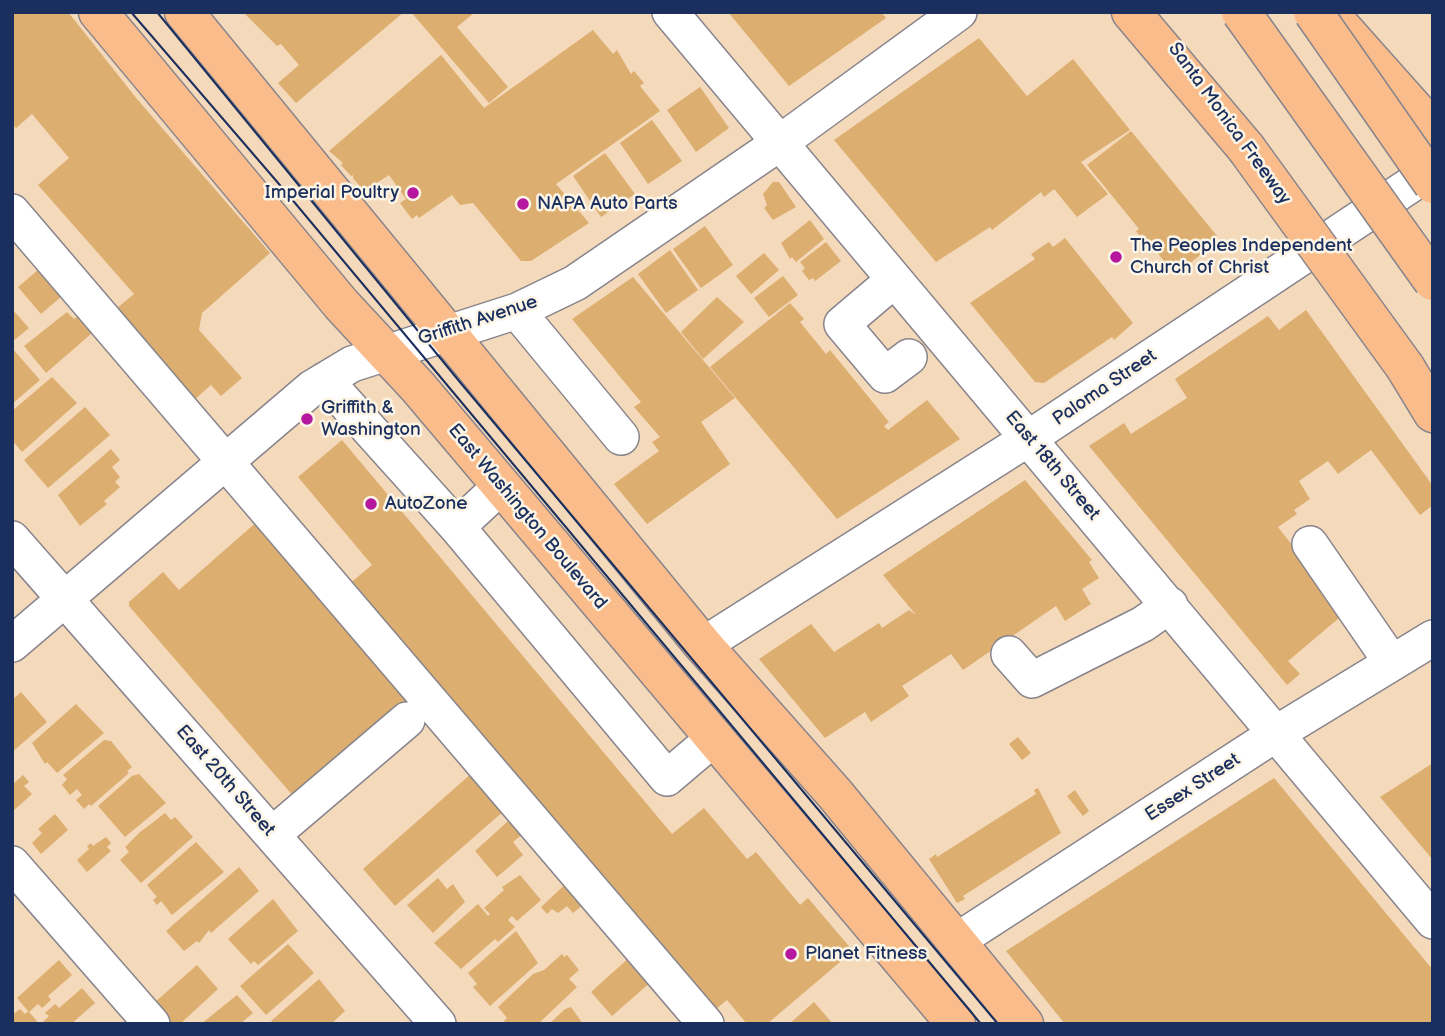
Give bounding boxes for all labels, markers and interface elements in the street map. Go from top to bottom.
street label: Santa Monica Freeway [1163,39,1295,209]
place label: Imperial Poultry [265,182,399,204]
marker: Imperial Poultry [405,185,421,201]
place label: NAPA Auto Parts [537,193,678,215]
marker: NAPA Auto Parts [515,196,531,212]
place label: The Peoples Independent Church of Christ [1130,235,1352,279]
marker: The Peoples Independent Church of Christ [1108,249,1124,265]
street label: Griffith Avenue [415,291,541,351]
street label: Paloma Street [1049,345,1161,431]
place label: Griffith & Washington [321,397,421,441]
street label: East 18th Street [1000,407,1104,525]
marker: Griffith & Washington [299,411,315,427]
street label: East Washington Boulevard [443,420,611,614]
place label: AutoZone [385,493,467,515]
marker: AutoZone [363,496,379,512]
street label: East 20th Street [171,721,279,841]
street label: Essex Street [1141,749,1245,827]
place label: Planet Fitness [805,943,927,965]
marker: Planet Fitness [783,946,799,962]

